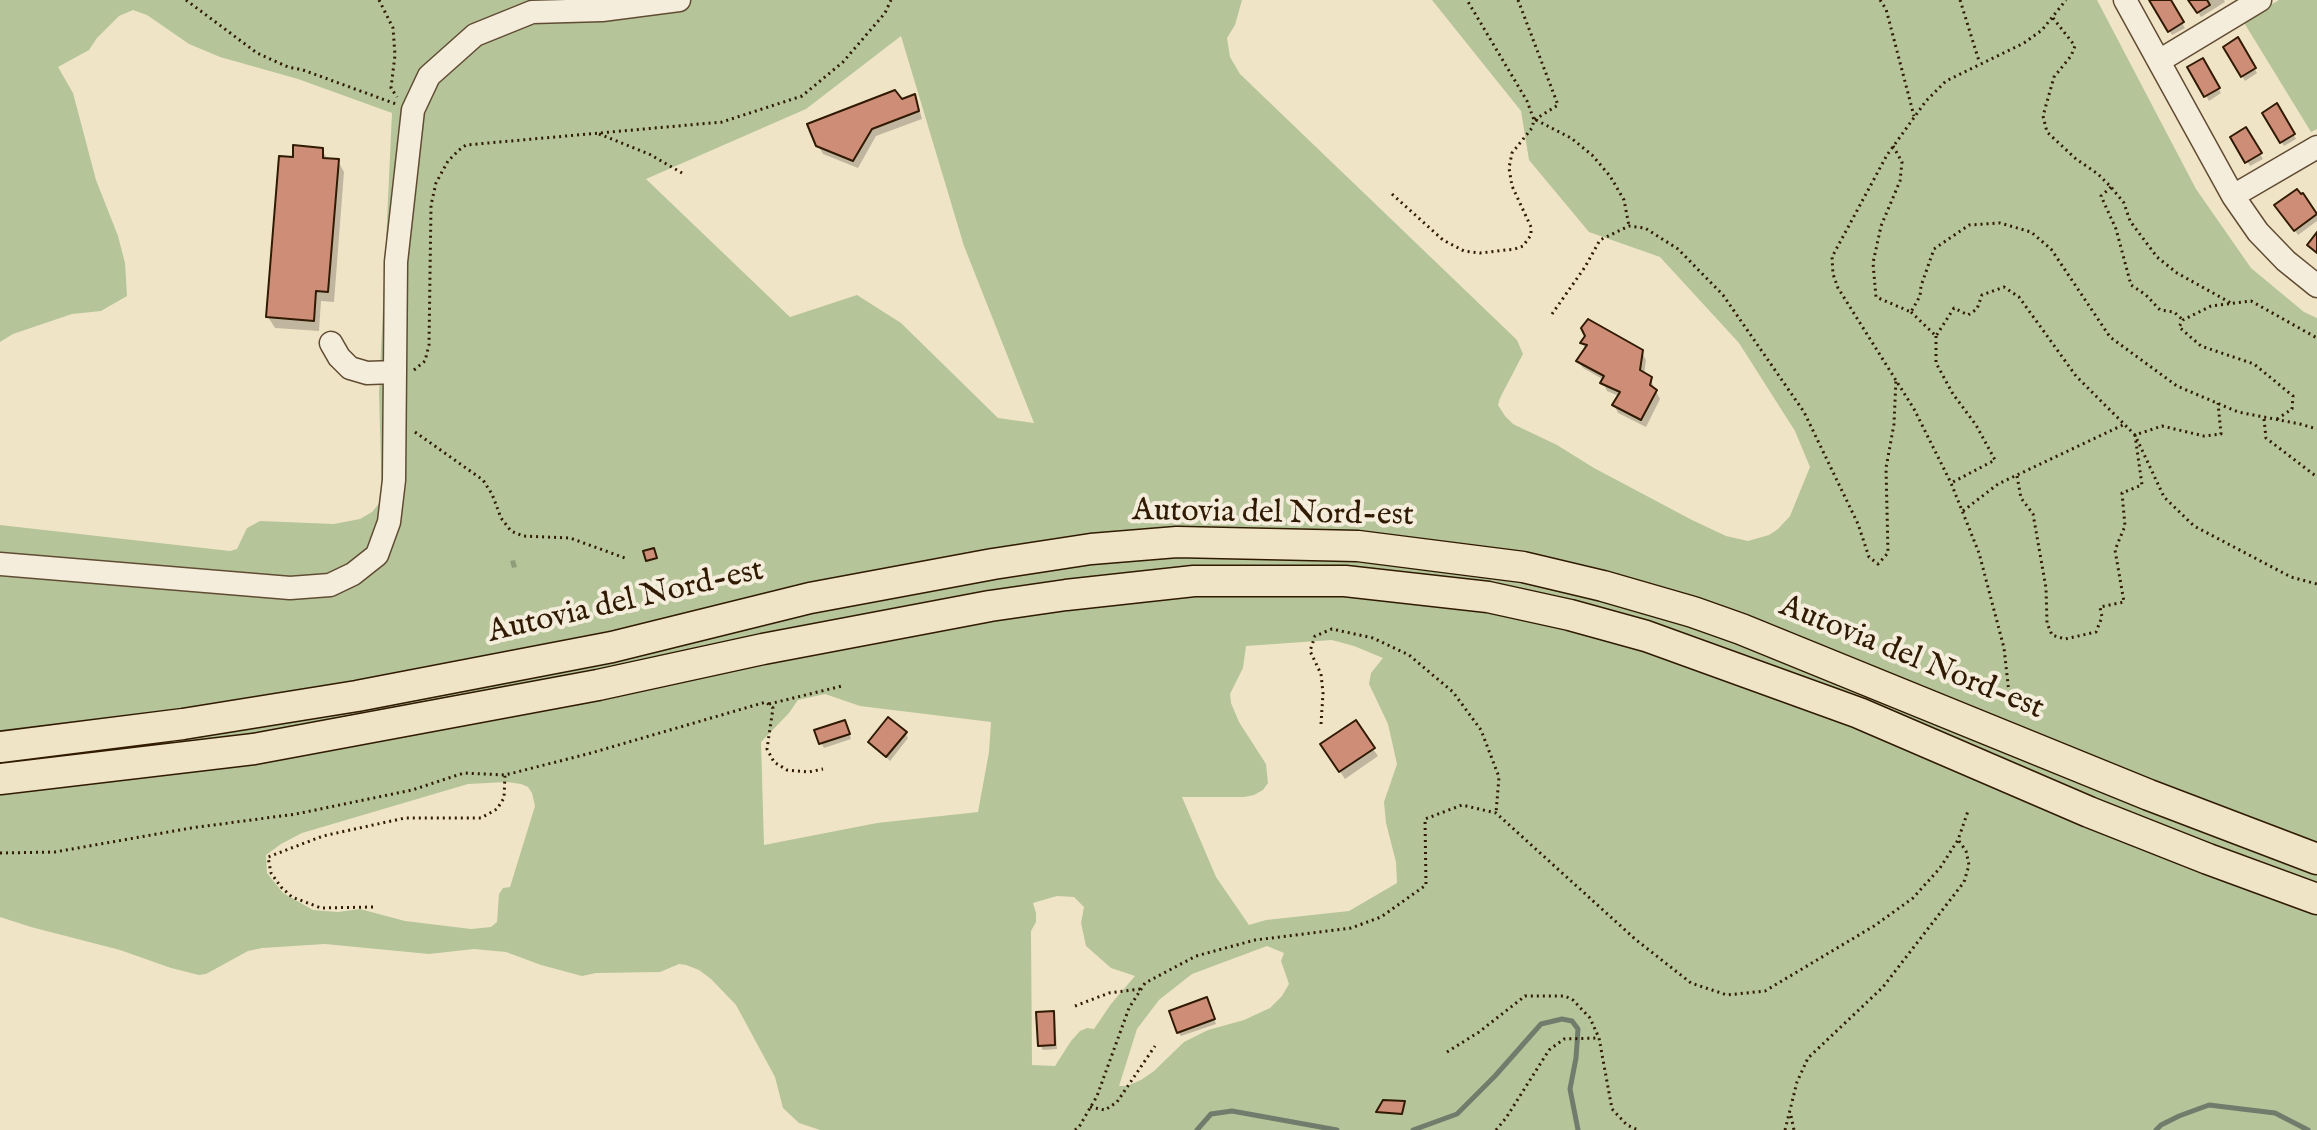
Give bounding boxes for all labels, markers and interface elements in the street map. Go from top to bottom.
street label: Autovia del Nord-est [1132,493,1414,537]
street label: Autovia del Nord-est [484,553,768,653]
street label: Autovia del Nord-est [1773,588,2049,730]

